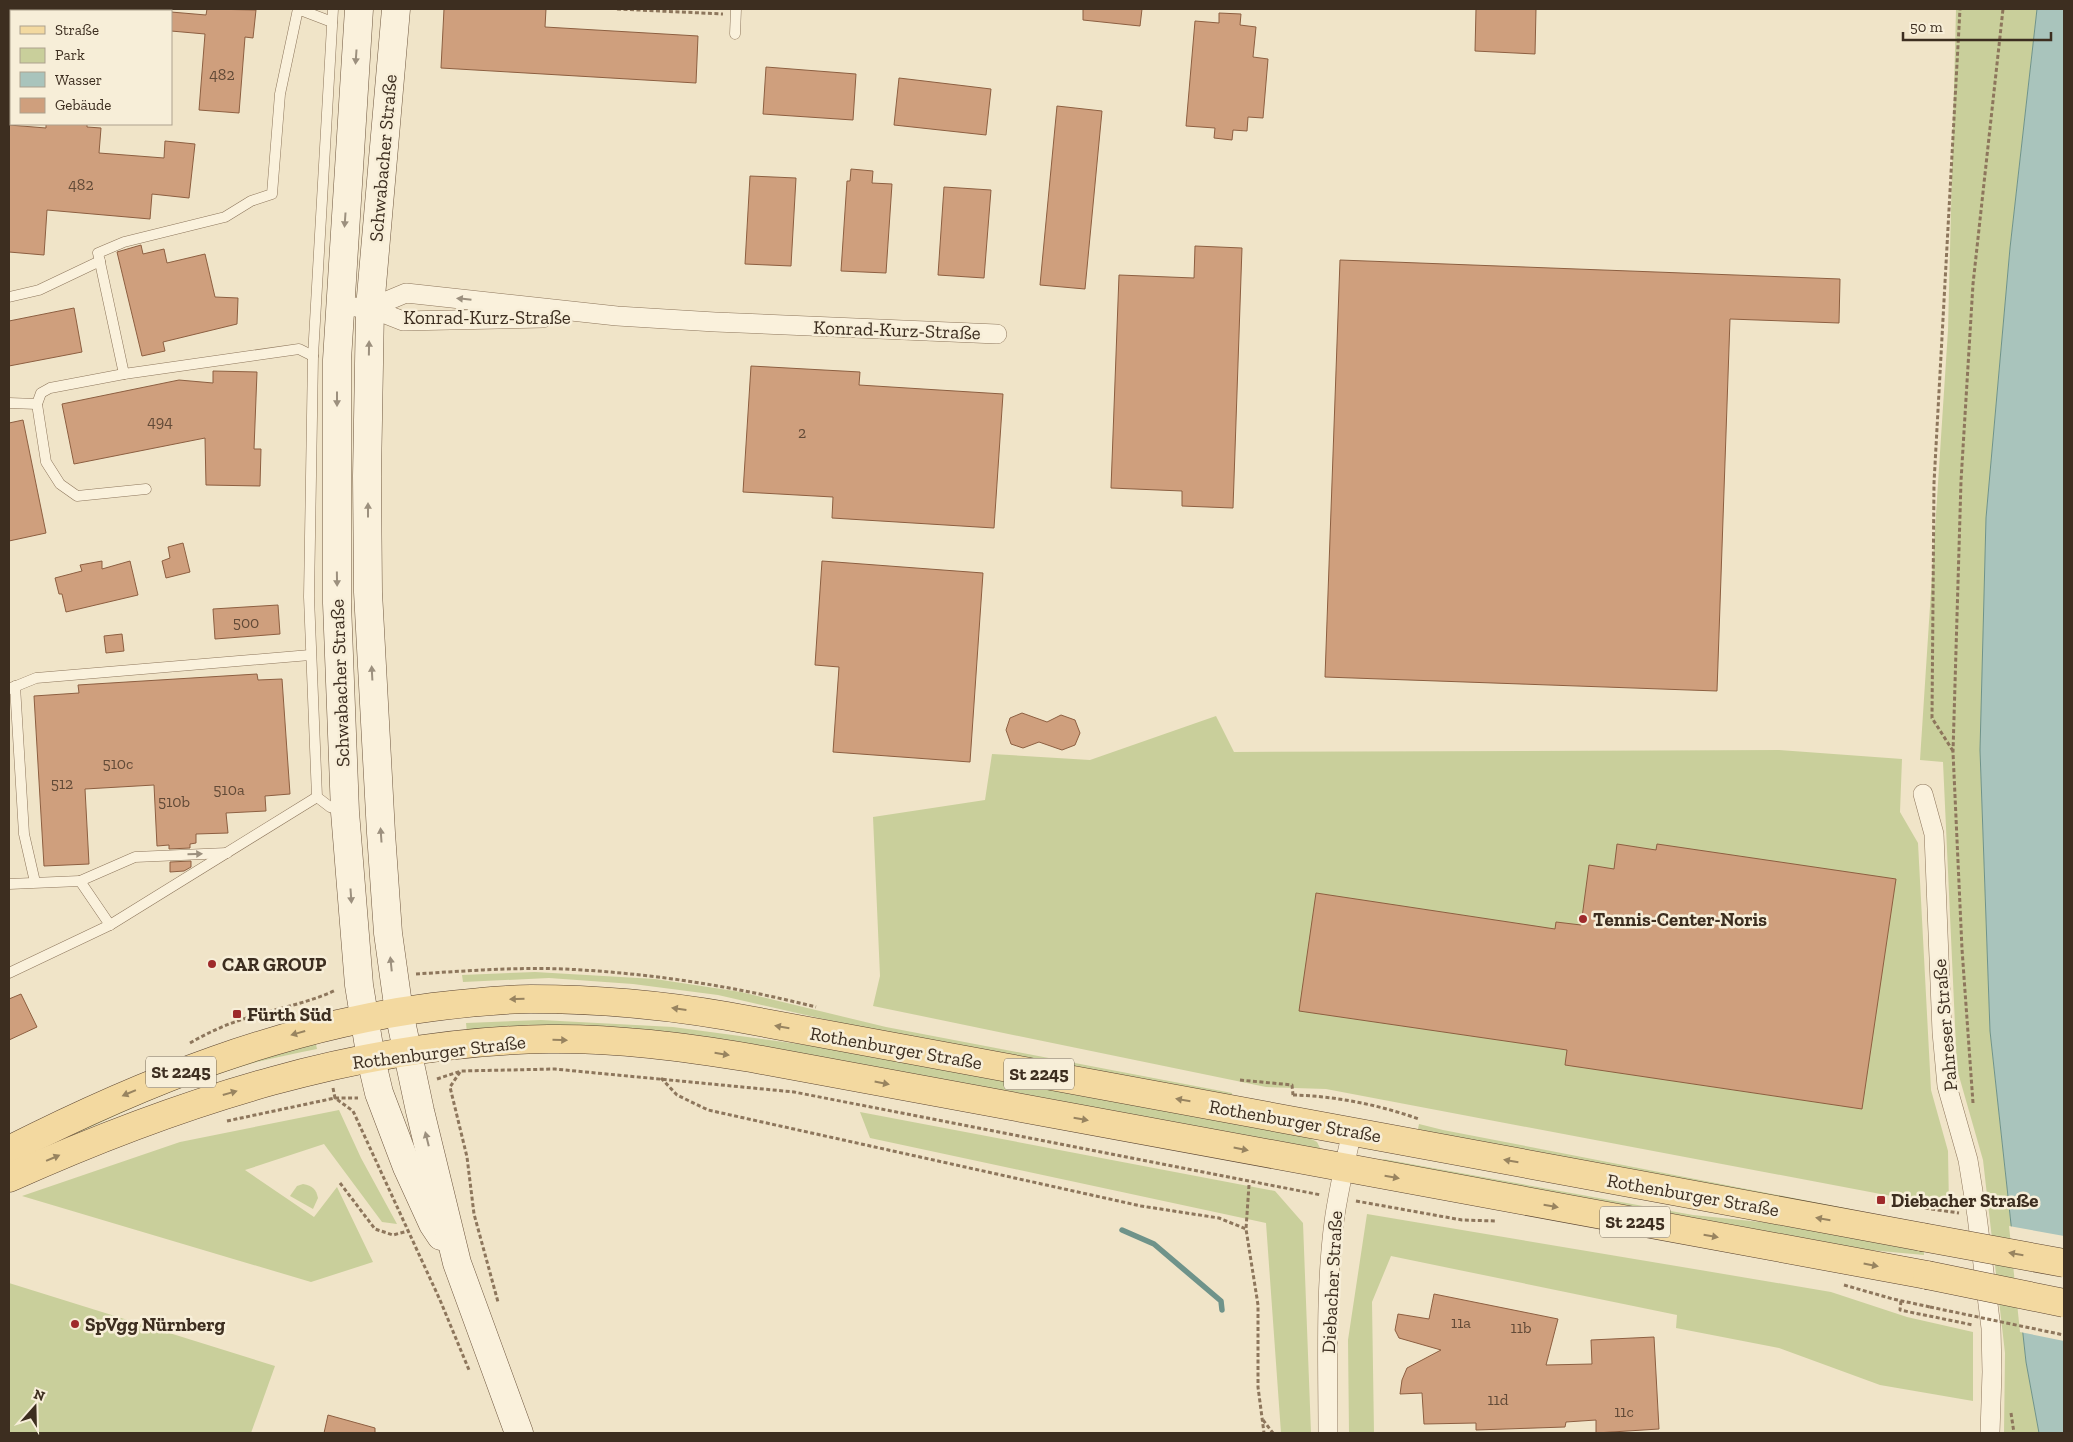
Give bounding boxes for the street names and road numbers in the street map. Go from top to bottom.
street label: Schwabacher Straße [364,73,402,243]
street label: Konrad-Kurz-Straße [403,306,571,329]
street label: Konrad-Kurz-Straße [813,316,981,344]
street label: Schwabacher Straße [326,598,354,767]
street label: Pahreser Straße [1928,958,1962,1092]
street label: Rothenburger Straße [808,1022,984,1074]
street label: Rothenburger Straße [351,1030,527,1074]
road number: St 2245 [146,1056,216,1088]
road number: St 2245 [1004,1058,1074,1090]
street label: Rothenburger Straße [1207,1095,1383,1147]
street label: Rothenburger Straße [1605,1169,1781,1221]
road number: St 2245 [1600,1206,1670,1238]
street label: Diebacher Straße [1317,1210,1347,1354]

